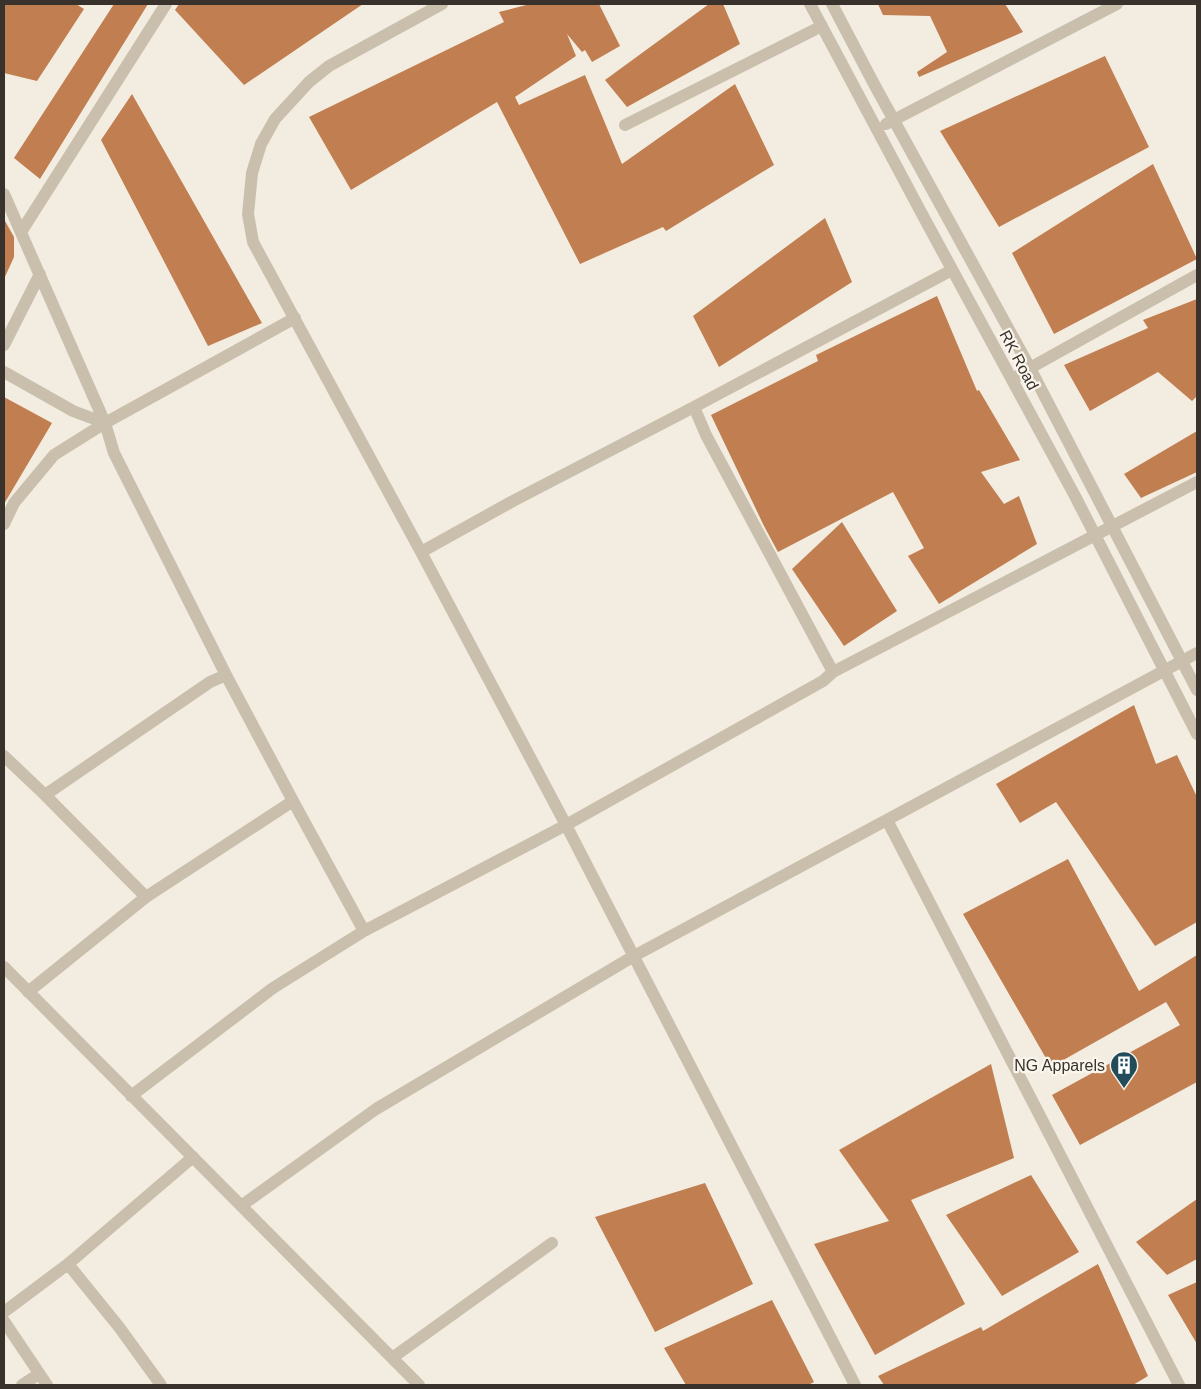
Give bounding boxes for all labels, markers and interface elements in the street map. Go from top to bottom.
street label: RK Road [996,327,1042,393]
building icon: NG Apparels [1109,1050,1139,1089]
place label: NG Apparels [1014,1057,1105,1074]

